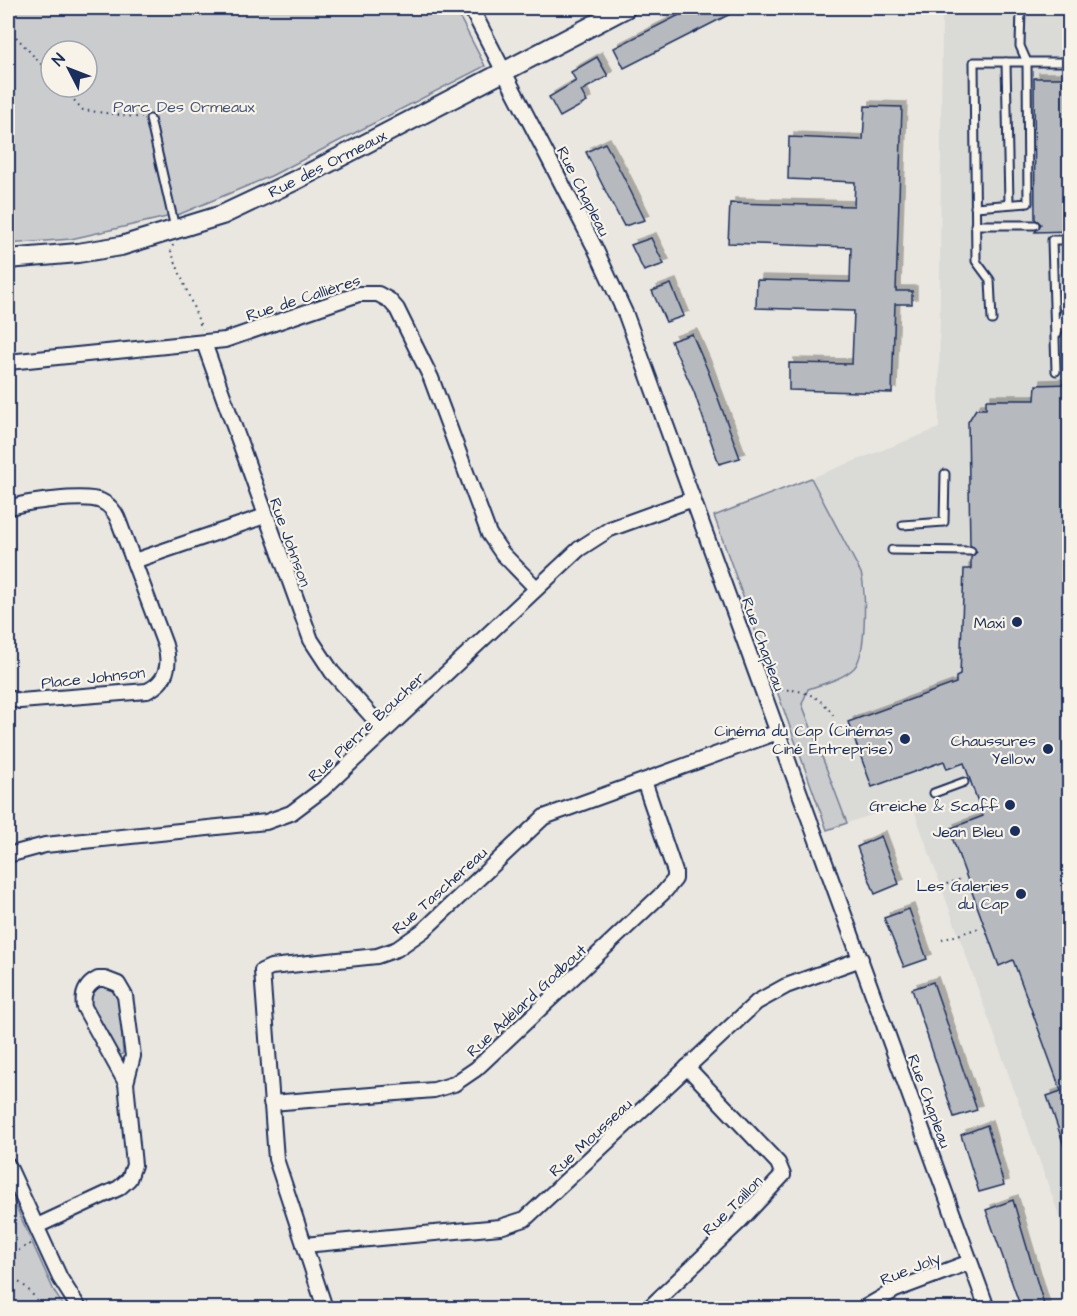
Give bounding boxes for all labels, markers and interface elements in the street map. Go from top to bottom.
north arrow [39,39,99,99]
text: N [47,49,70,71]
park label: Parc Des Ormeaux [113,96,255,118]
street label: Rue des Ormeaux [264,124,391,203]
street label: Rue Chapleau [551,143,615,240]
street label: Rue de Callières [243,269,363,327]
street label: Rue Johnson [264,495,316,590]
street label: Rue Chapleau [736,594,790,694]
place label: Maxi [974,612,1006,634]
marker: Maxi [1010,615,1024,629]
street label: Place Johnson [40,662,146,694]
street label: Rue Pierre Boucher [303,667,430,787]
place label: Cinéma du Cap (Cinémas Ciné Entreprise) [714,720,893,760]
place label: Chaussures Yellow [951,730,1036,770]
marker: Cinéma du Cap (Cinémas Ciné Entreprise) [898,732,912,746]
marker: Chaussures Yellow [1041,742,1055,756]
place label: Greiche & Scaff [869,795,999,817]
marker: Greiche & Scaff [1003,798,1017,812]
place label: Jean Bleu [933,821,1003,843]
marker: Jean Bleu [1008,824,1022,838]
street label: Rue Taschereau [387,842,492,939]
place label: Les Galeries du Cap [917,875,1009,915]
marker: Les Galeries du Cap [1014,887,1028,901]
street label: Rue Adélard Godbout [462,939,592,1062]
street label: Rue Chapleau [902,1051,956,1151]
street label: Rue Mousseau [544,1094,637,1182]
street label: Rue Taillon [698,1171,768,1241]
street label: Rue Joly [877,1247,944,1292]

